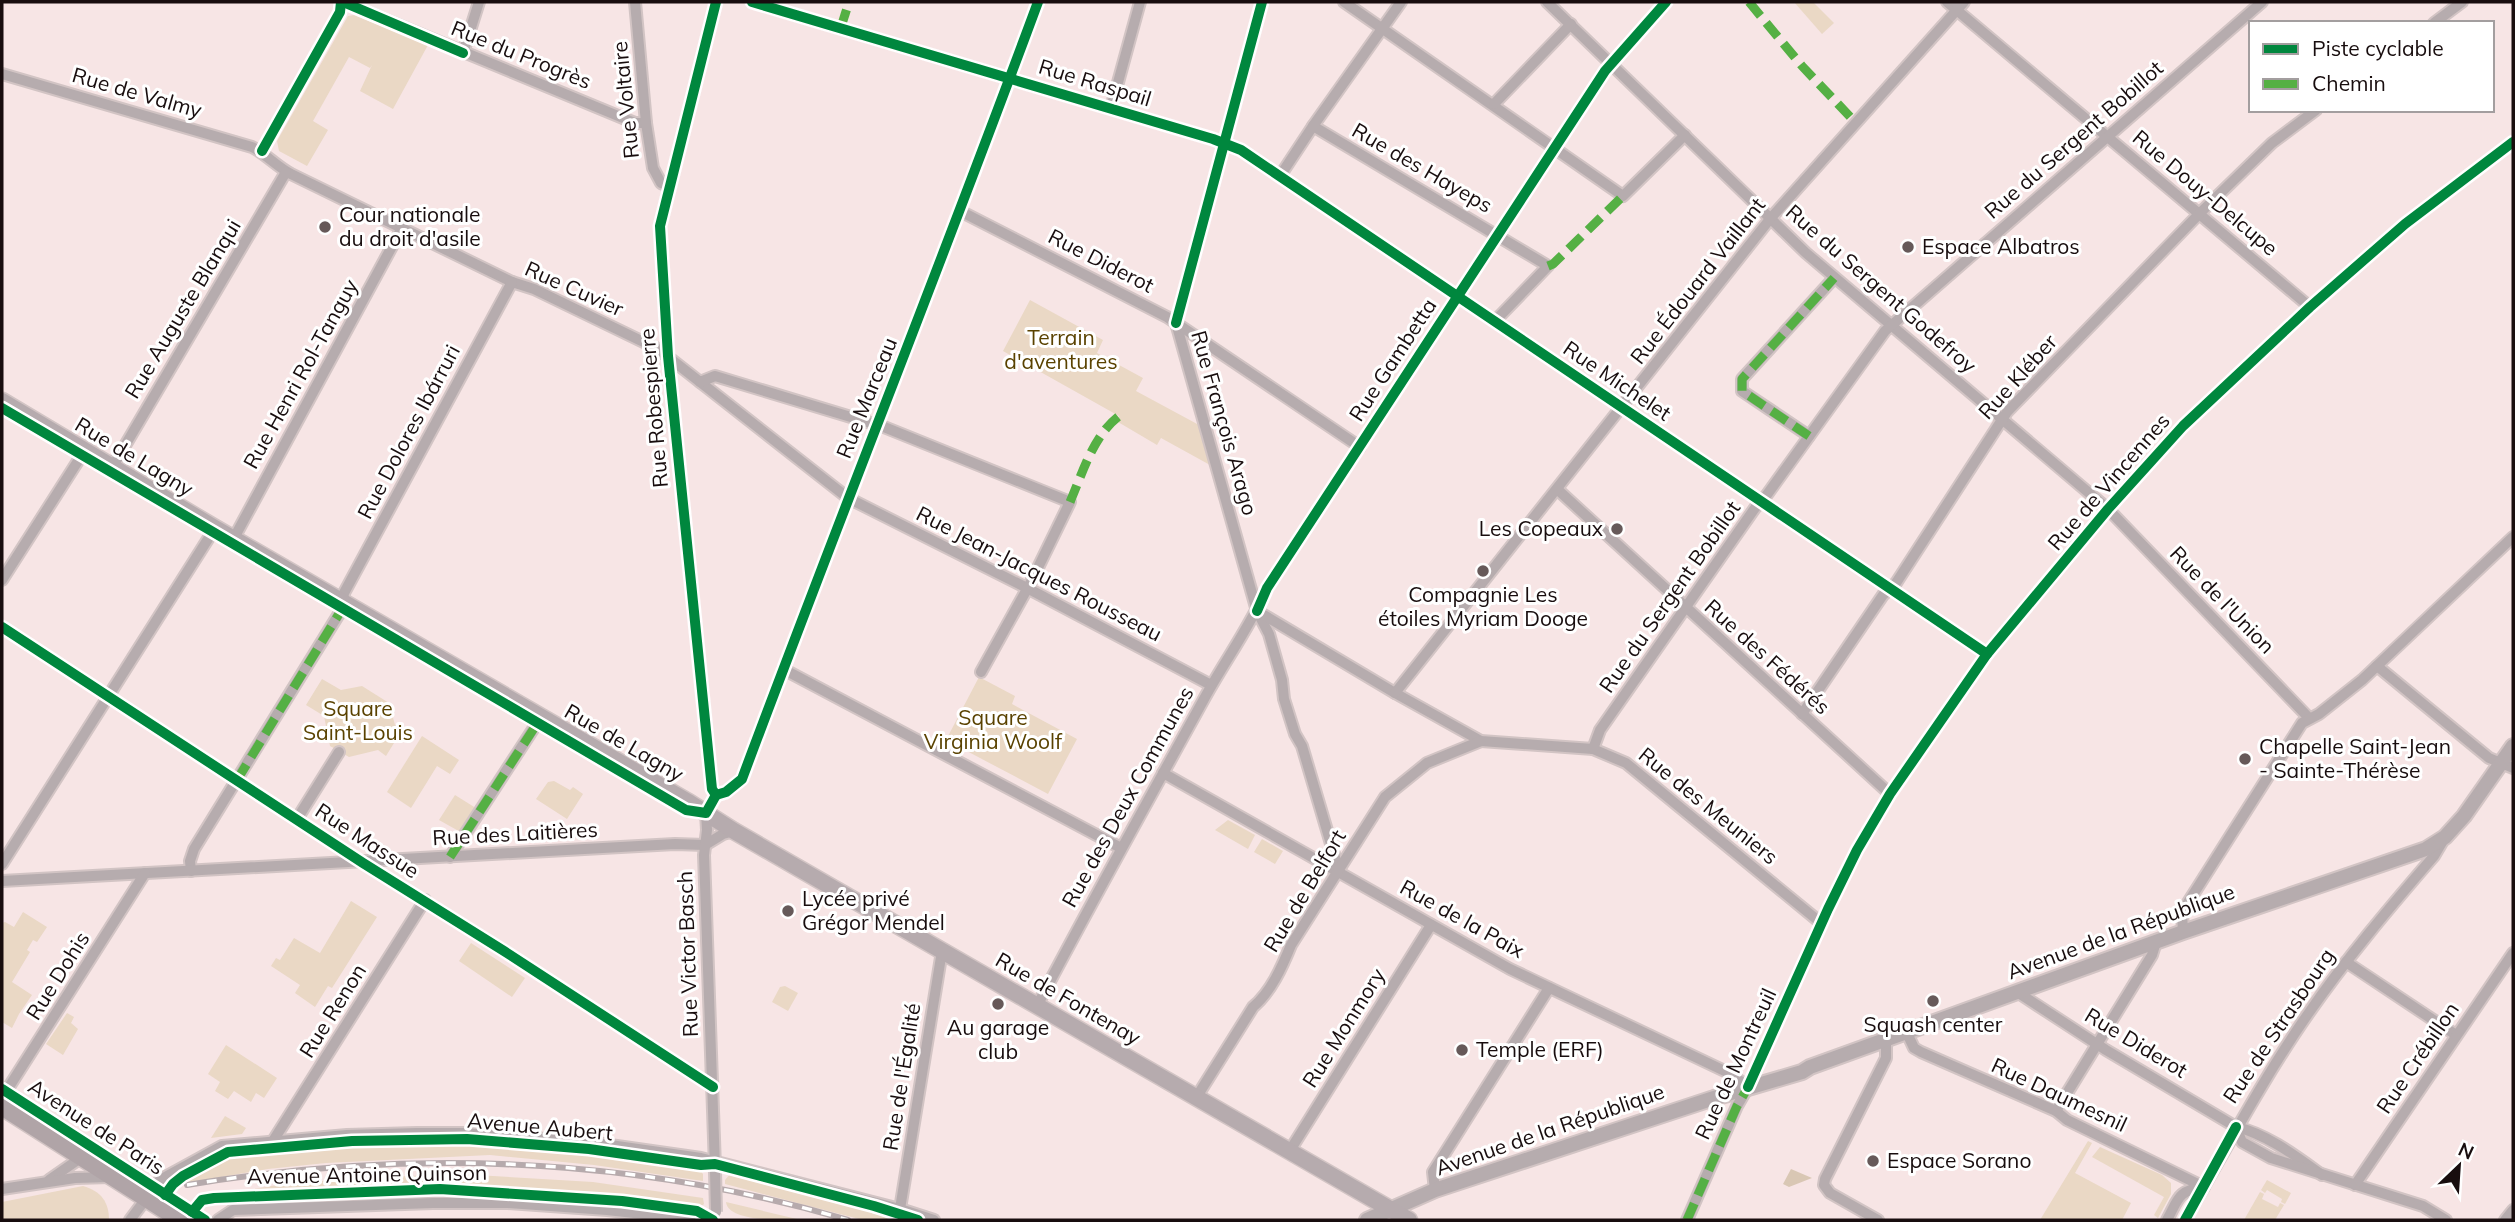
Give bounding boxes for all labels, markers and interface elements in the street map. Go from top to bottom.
street label: Rue du Progrès [448,14,595,94]
legend [2249,21,2494,112]
text: Piste cyclable [2312,35,2444,61]
street label: Rue Voltaire [606,40,644,160]
street label: Rue Raspail [1036,53,1155,111]
street label: Rue du Sergent Bobillot [1979,55,2168,224]
street label: Rue de Valmy [69,61,205,123]
text: Chemin [2312,70,2386,96]
street label: Rue des Hayeps [1348,117,1497,218]
street label: Rue Douy-Delcupe [2128,124,2284,261]
street label: Rue Édouard Vaillant [1624,192,1770,369]
street label: Rue du Sergent Godefroy [1781,198,1982,378]
place label: Cour nationale du droit d'asile [339,201,481,251]
street label: Rue Auguste Blanqui [118,214,246,403]
marker: Cour nationale du droit d'asile [317,219,333,235]
street label: Rue Diderot [1044,222,1159,298]
place label: Espace Albatros [1922,233,2080,259]
marker: Espace Albatros [1900,239,1916,255]
street label: Rue Cuvier [521,255,628,321]
street label: Rue Henri Rol-Tanguy [237,274,363,473]
street label: Rue Gambetta [1343,293,1441,426]
park label: Terrain d'aventures [1004,324,1118,374]
street label: Rue Robespierre [633,327,673,489]
street label: Rue François Arago [1186,327,1264,518]
street label: Rue Kléber [1972,328,2062,424]
street label: Rue Marceau [830,333,902,462]
street label: Rue Michelet [1559,335,1676,426]
street label: Rue Dolores Ibárruri [351,340,465,523]
street label: Rue de Vincennes [2042,407,2175,555]
street label: Rue de Lagny [71,411,198,502]
street label: Rue du Sergent Bobillot [1593,496,1745,697]
street label: Rue Jean-Jacques Rousseau [912,500,1167,647]
place label: Les Copeaux [1479,515,1603,541]
marker: Les Copeaux [1609,521,1625,537]
street label: Rue de l'Union [2165,540,2281,659]
marker: Compagnie Les étoiles Myriam Dooge [1475,563,1491,579]
place label: Compagnie Les étoiles Myriam Dooge [1378,581,1588,631]
street label: Rue des Fédérés [1700,593,1836,719]
street label: Rue des Deux Communes [1056,682,1199,911]
park label: Square Saint-Louis [303,695,413,745]
street label: Rue de Lagny [560,698,689,787]
park label: Square Virginia Woolf [924,704,1063,754]
place label: Chapelle Saint-Jean - Sainte-Thérèse [2259,733,2451,783]
street label: Rue des Meuniers [1634,741,1784,869]
marker: Chapelle Saint-Jean - Sainte-Thérèse [2237,751,2253,767]
street label: Rue Massue [311,797,424,883]
street label: Rue des Laitières [432,816,598,850]
street label: Rue de Belfort [1257,825,1351,956]
street label: Rue Victor Basch [671,871,703,1037]
street label: Rue de la Paix [1396,873,1529,963]
street label: Avenue de la République [2003,878,2238,984]
place label: Lycée privé Grégor Mendel [802,885,945,935]
marker: Lycée privé Grégor Mendel [780,903,796,919]
street label: Rue Dohis [20,927,94,1024]
street label: Rue de Strasbourg [2217,943,2340,1108]
street label: Rue de Fontenay [991,946,1146,1050]
street label: Rue Renon [293,959,371,1062]
street label: Rue Monmory [1296,963,1390,1092]
street label: Rue de Montreuil [1689,984,1781,1143]
marker: Squash center [1925,993,1941,1009]
marker: Au garage club [990,996,1006,1012]
street label: Rue Crébillon [2370,997,2464,1118]
street label: Rue de l'Égalité [877,1001,925,1152]
street label: Rue Diderot [2081,1001,2192,1083]
place label: Squash center [1864,1011,2003,1037]
place label: Au garage club [947,1014,1049,1064]
place label: Temple (ERF) [1476,1036,1604,1062]
marker: Temple (ERF) [1454,1042,1470,1058]
street label: Rue Daumesnil [1988,1051,2131,1137]
street label: Avenue de Paris [24,1073,169,1180]
street label: Avenue de la République [1432,1078,1668,1180]
street label: Avenue Aubert [466,1107,614,1145]
north arrow [2424,1131,2494,1201]
text: N [2455,1137,2478,1165]
place label: Espace Sorano [1887,1147,2031,1173]
marker: Espace Sorano [1865,1153,1881,1169]
street label: Avenue Antoine Quinson [247,1159,487,1189]

